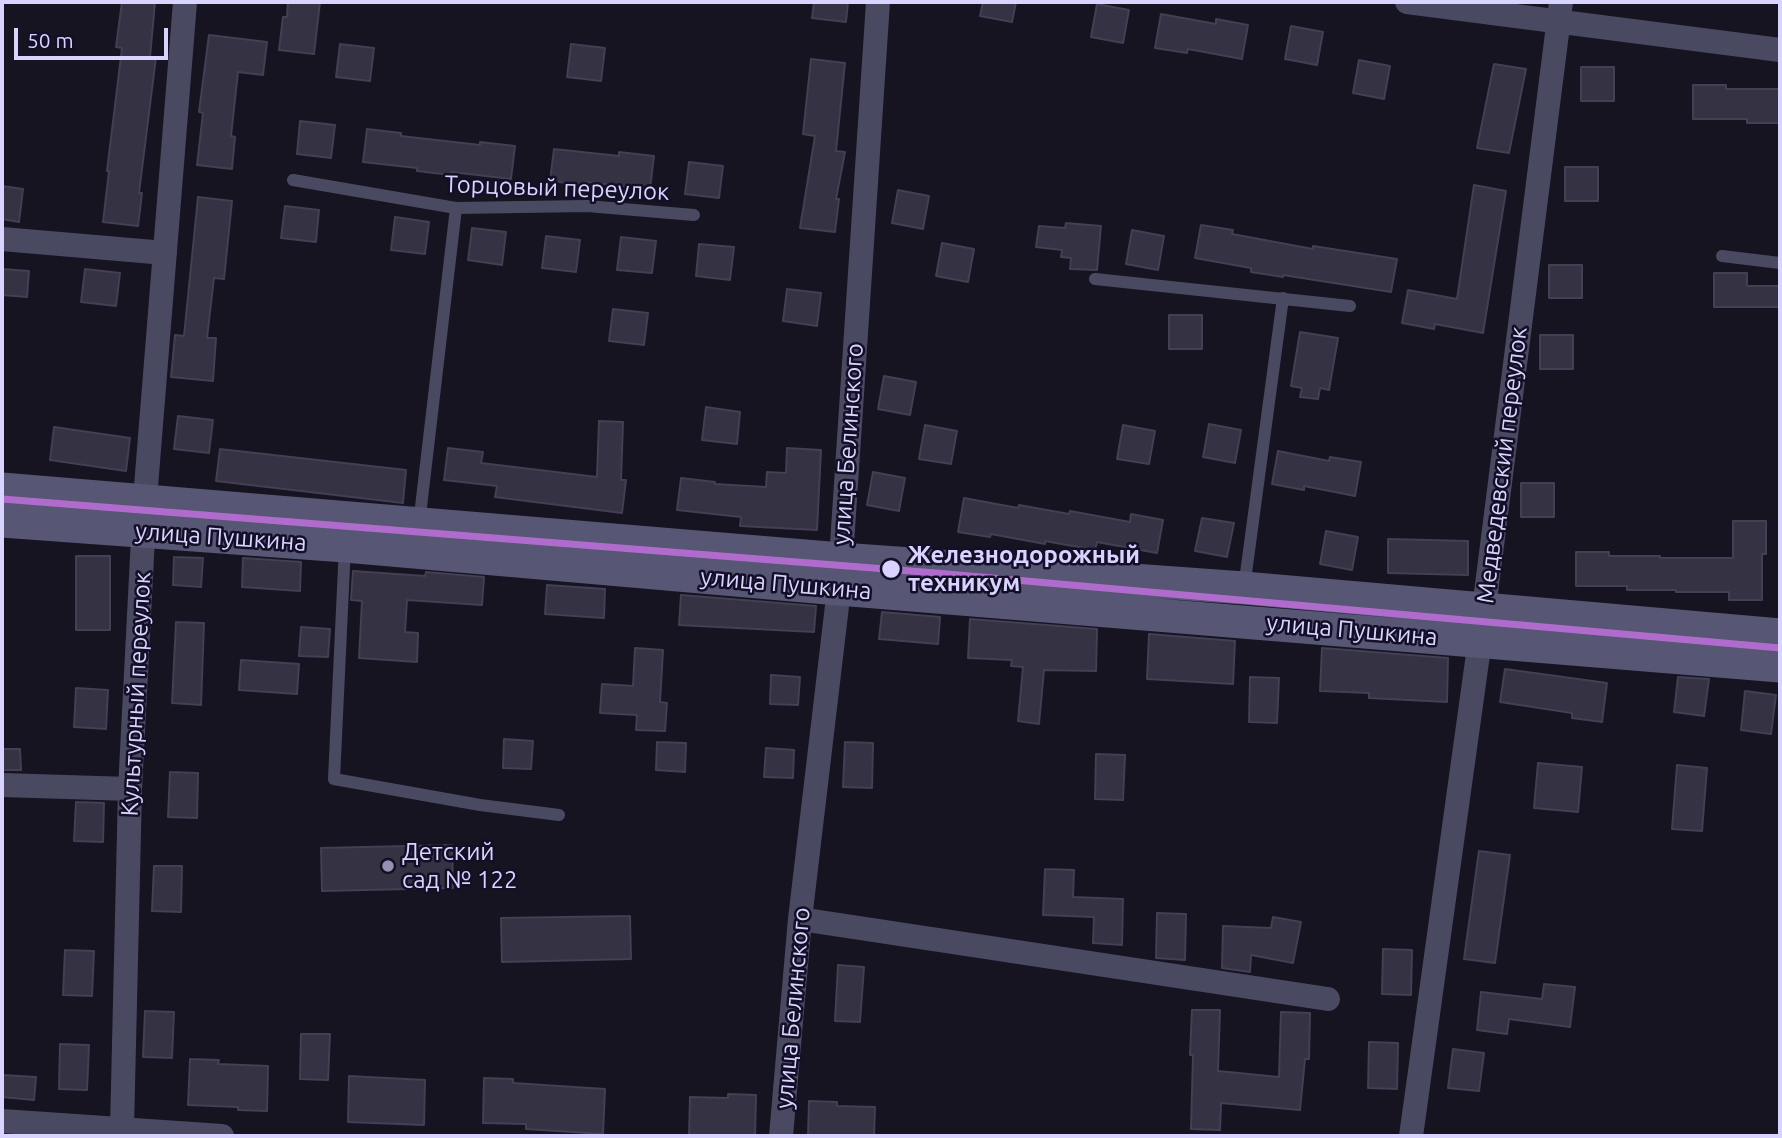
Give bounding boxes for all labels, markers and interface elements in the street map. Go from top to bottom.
scale bar [18,14,172,58]
text: 50 m [27,28,74,52]
street label: Торцовый переулок [444,170,670,206]
street label: Медведевский переулок [1471,325,1533,605]
street label: улица Белинского [827,342,869,546]
street label: улица Пушкина [134,517,308,557]
place label: Железнодорожный техникум [908,541,1140,597]
marker: Железнодорожный техникум [880,558,902,580]
street label: улица Пушкина [699,562,873,606]
street label: Культурный переулок [115,571,157,817]
street label: улица Пушкина [1265,608,1439,652]
place label: Детский сад № 122 [402,838,518,894]
marker: Детский сад № 122 [380,858,396,874]
street label: улица Белинского [770,906,816,1110]

